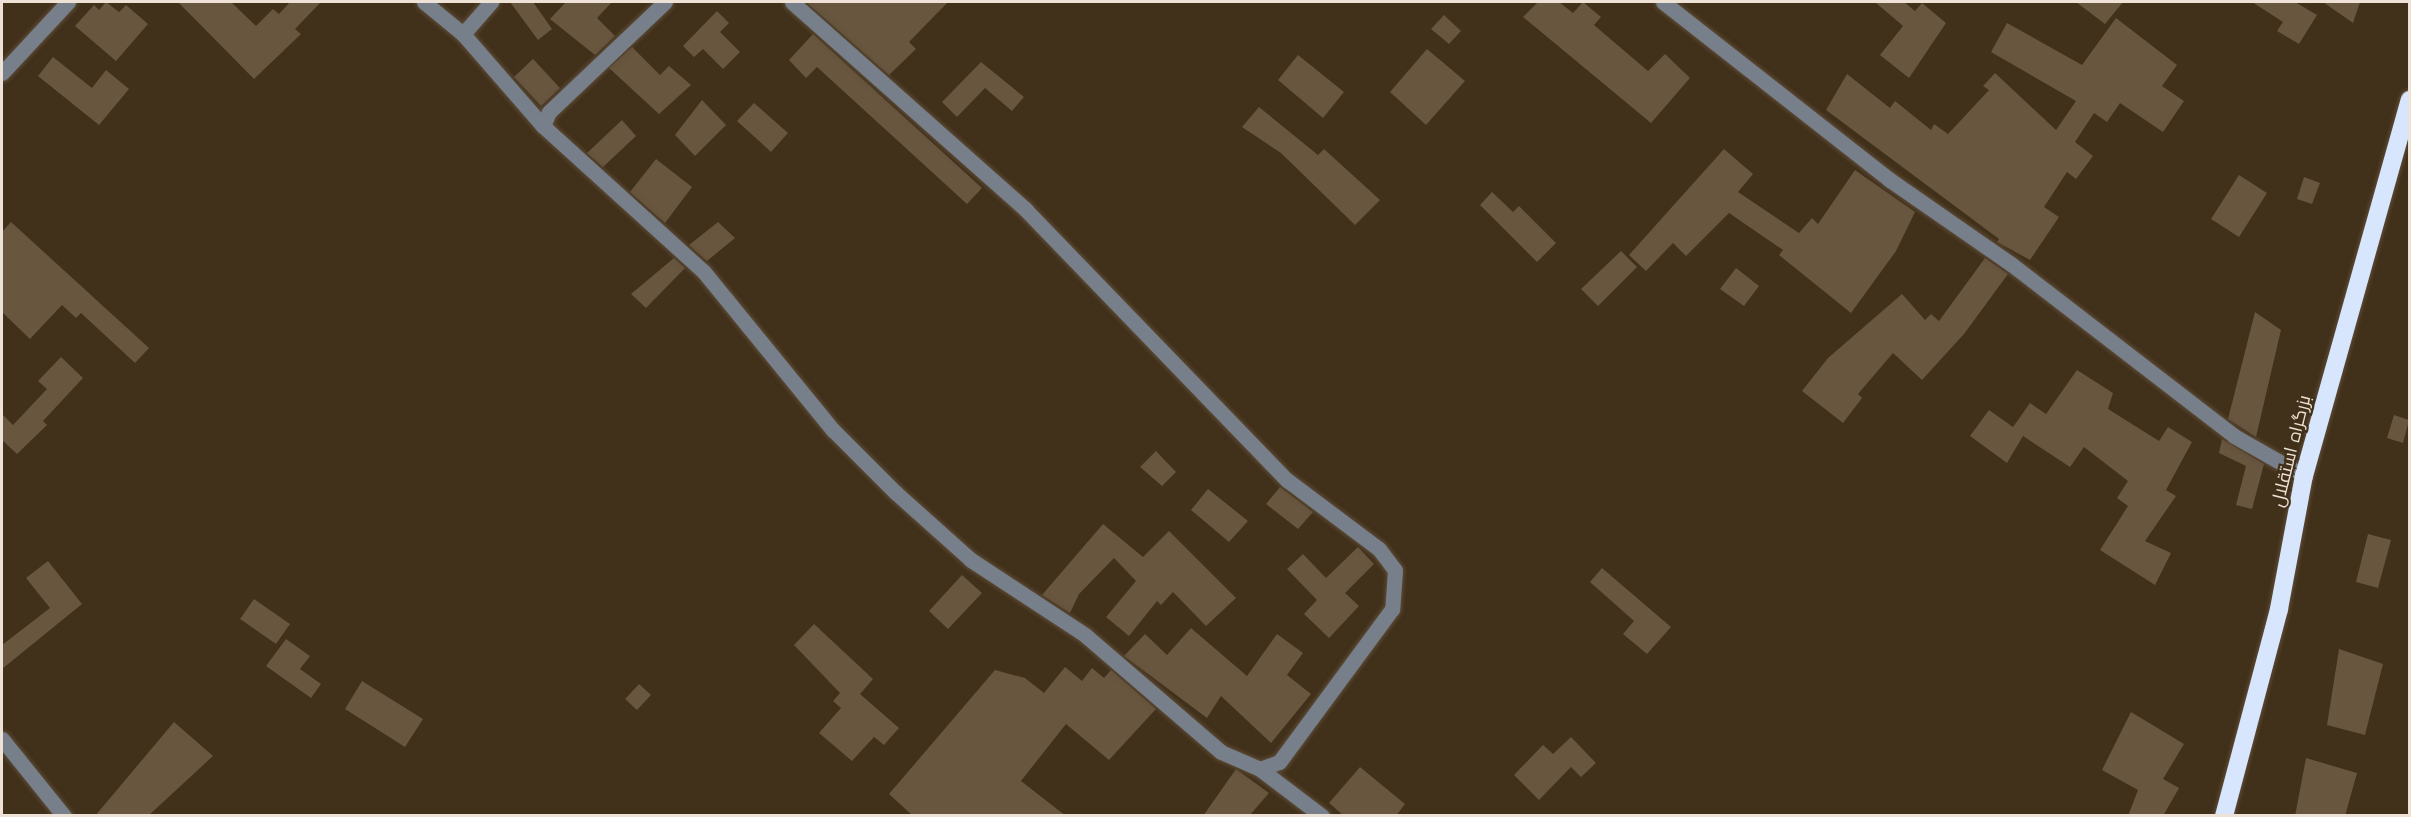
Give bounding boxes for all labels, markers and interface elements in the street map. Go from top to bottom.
street label: بزرگراه استقلال [2267,393,2315,509]

